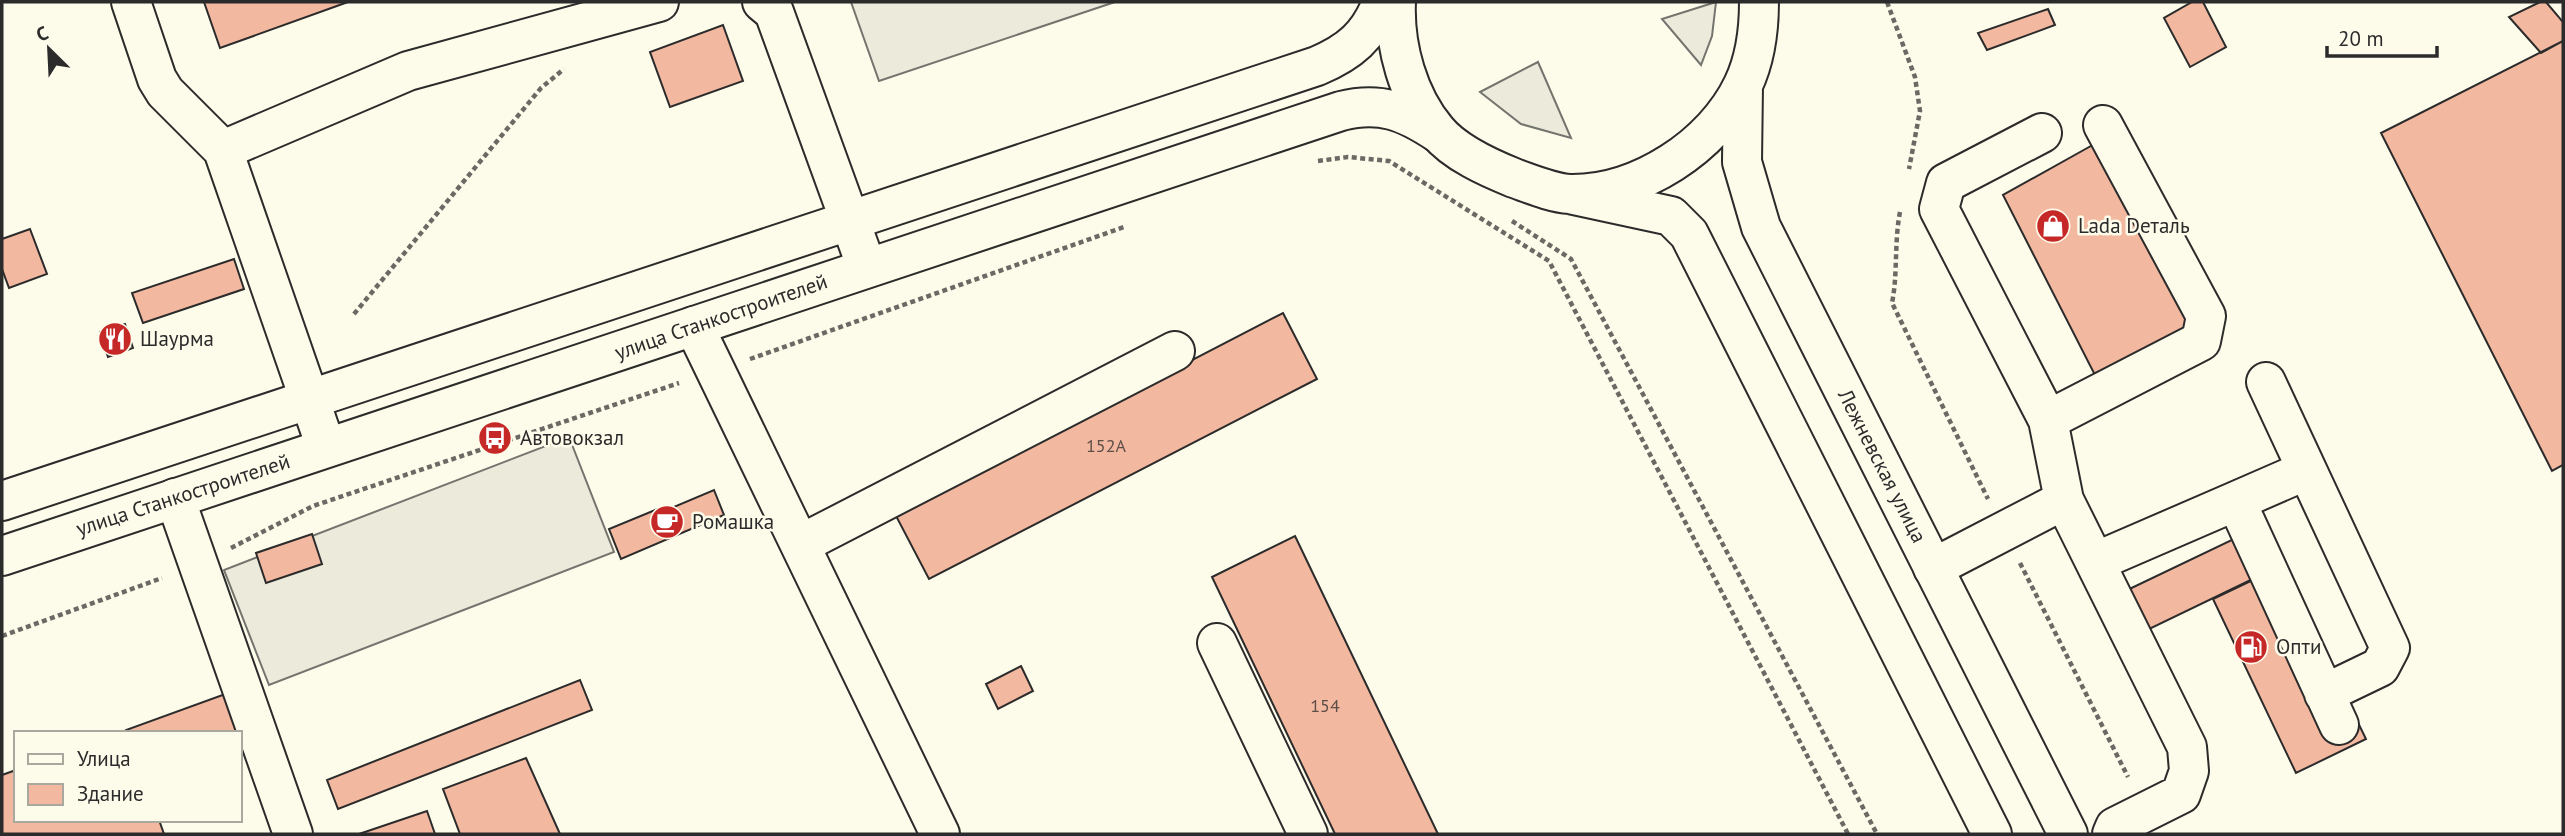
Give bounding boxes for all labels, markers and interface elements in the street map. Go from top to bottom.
north arrow [14,14,84,84]
scale bar [2327,14,2437,58]
text: С [32,20,52,47]
text: 20 m [2338,25,2384,52]
shop icon: Lada Dеталь [2034,207,2072,245]
place label: Lada Dеталь [2078,212,2190,239]
street label: улица Станкостроителей [611,267,831,366]
restaurant icon: Шаурма [96,320,134,358]
place label: Шаурма [140,325,214,352]
street label: Лежневская улица [1832,383,1933,547]
bus stop icon: Автовокзал [476,419,514,457]
place label: Автовокзал [520,424,624,451]
house number: 152А [1086,434,1126,457]
street label: улица Станкостроителей [72,447,293,542]
cafe icon: Ромашка [648,503,686,541]
place label: Ромашка [692,508,774,535]
fuel station icon: Опти [2232,628,2270,666]
place label: Опти [2276,633,2321,660]
house number: 154 [1310,694,1340,717]
legend [14,731,242,822]
text: Улица [77,745,131,772]
text: Здание [77,780,144,807]

